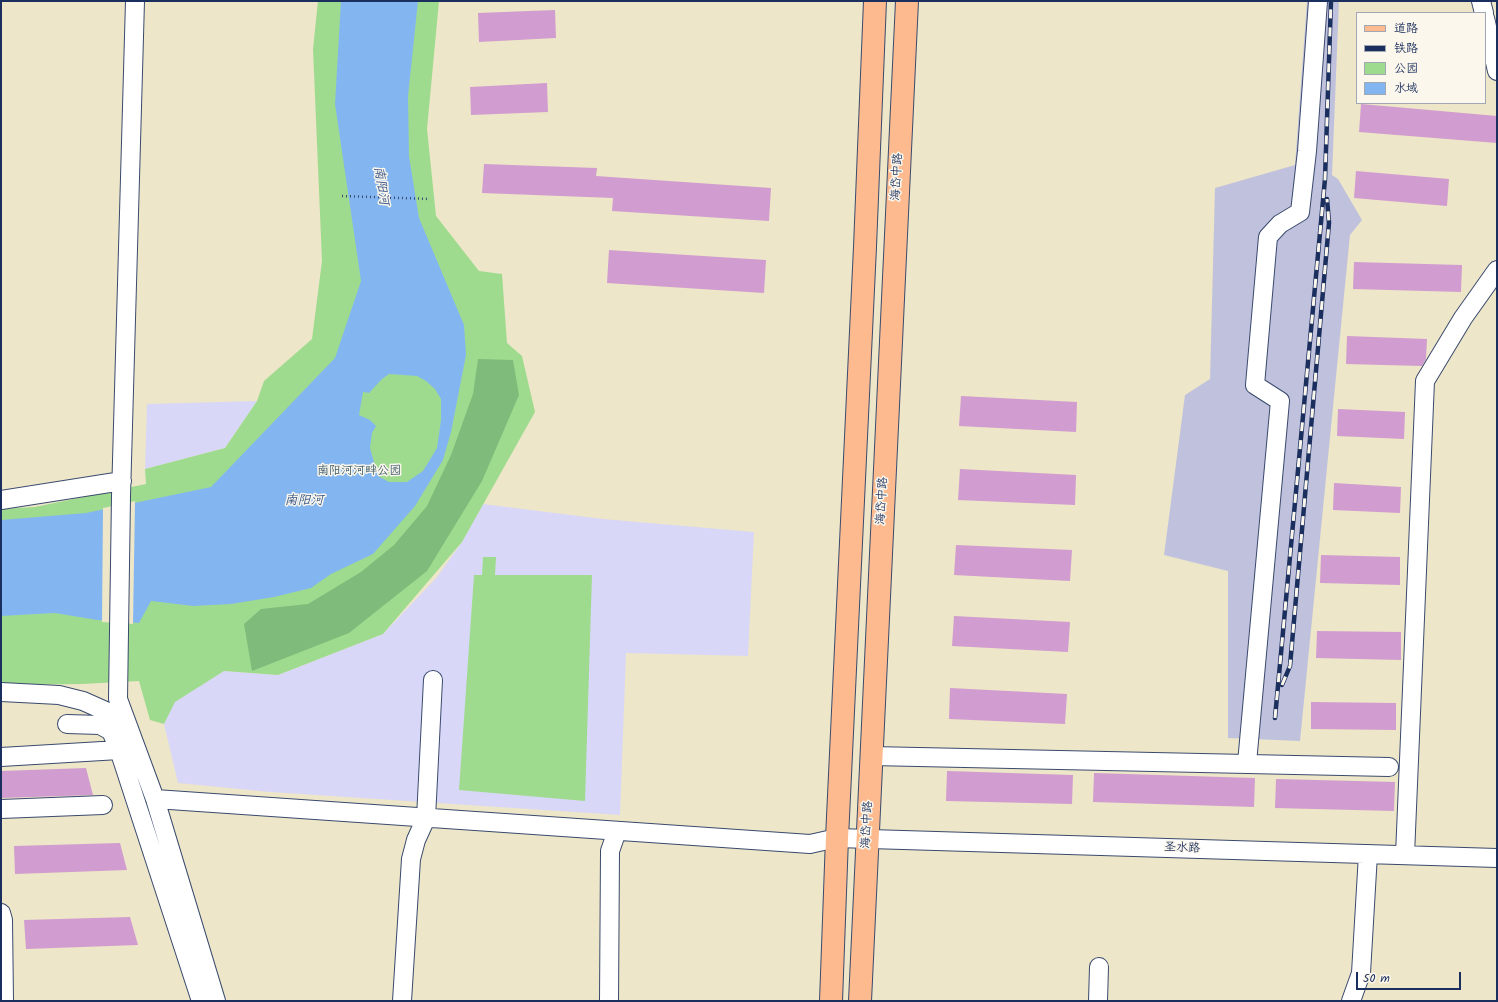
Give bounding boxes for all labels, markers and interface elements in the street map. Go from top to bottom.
legend [1356,12,1486,104]
text: 道路 [1394,19,1418,38]
text: 铁路 [1394,39,1418,58]
text: 公园 [1394,59,1418,78]
text: 水域 [1394,79,1418,98]
street label: 海岱中路 [890,153,906,201]
water label: 南阳河 [369,166,391,206]
park label: 南阳河河畔公园 [317,465,401,479]
street label: 海岱中路 [875,477,891,525]
water label: 南阳河 [285,494,323,510]
street label: 海岱中路 [860,801,876,849]
street label: 圣水路 [1164,841,1200,857]
scale bar [1358,964,1463,990]
text: 50 m [1363,969,1390,988]

